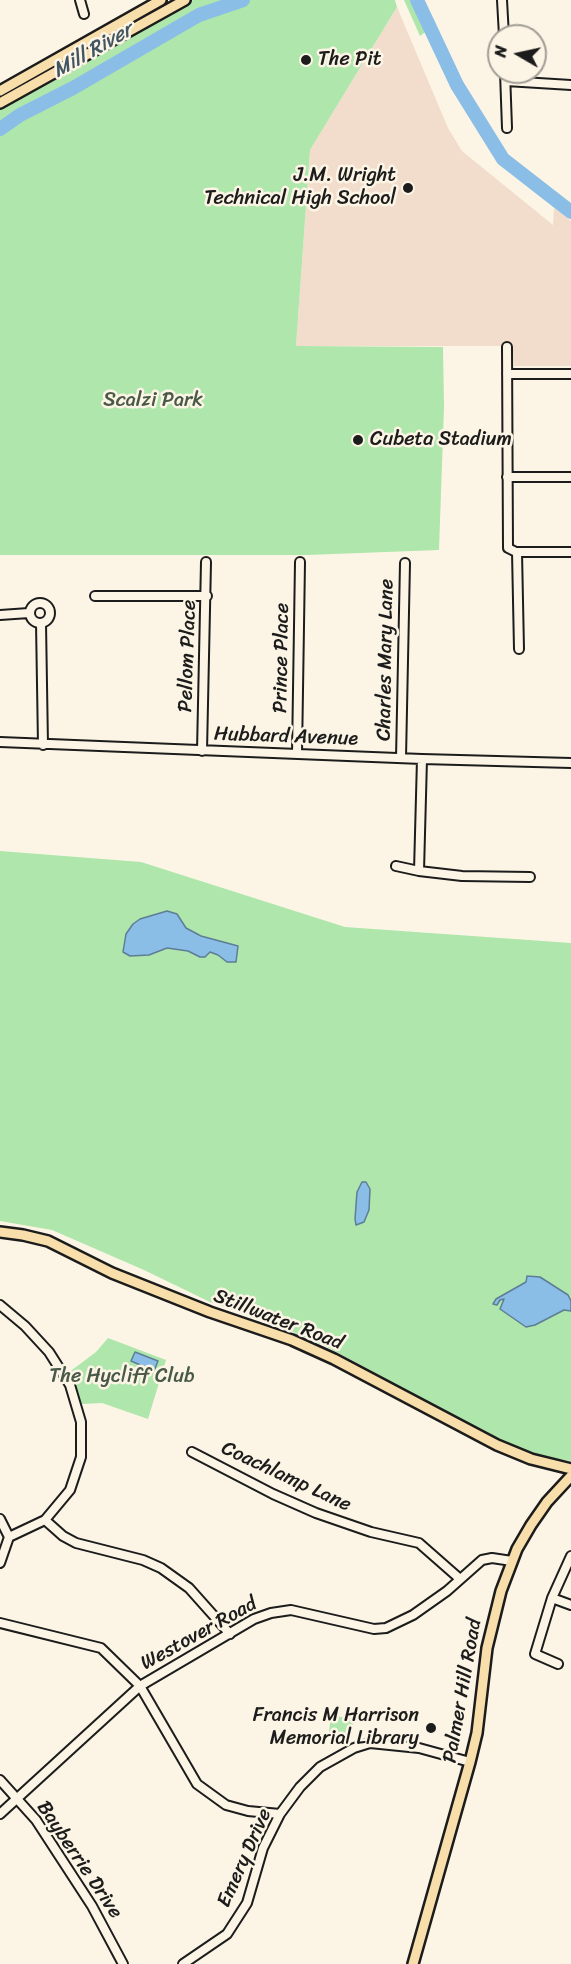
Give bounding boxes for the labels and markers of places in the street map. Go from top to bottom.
place label: The Pit [318,48,381,72]
marker: The Pit [299,53,313,67]
place label: J.M. Wright Technical High School [204,164,396,211]
marker: J.M. Wright Technical High School [401,181,415,195]
place label: Cubeta Stadium [370,428,512,452]
marker: Cubeta Stadium [351,433,365,447]
place label: Francis M Harrison Memorial Library [253,1704,419,1751]
marker: Francis M Harrison Memorial Library [424,1721,438,1735]

